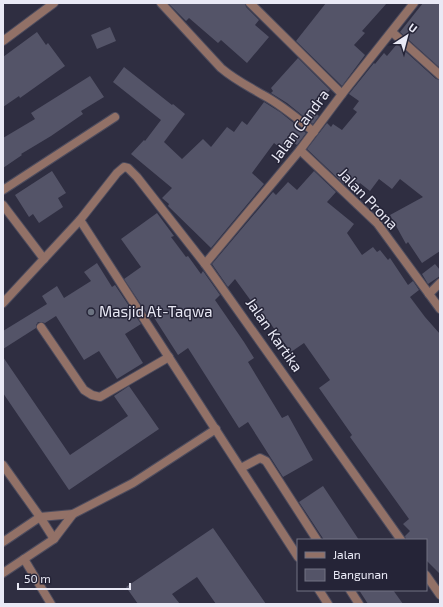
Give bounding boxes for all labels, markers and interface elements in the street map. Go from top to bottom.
north arrow [387,16,427,56]
text: U [406,20,420,35]
street label: Jalan Candra [266,85,332,165]
street label: Jalan Prona [335,164,402,233]
street label: Jalan Kartika [243,294,307,375]
place label: Masjid At-Taqwa [99,302,212,321]
marker: Masjid At-Taqwa [86,307,96,317]
legend [297,539,427,591]
text: Jalan [333,547,361,561]
scale bar [18,565,130,591]
text: Bangunan [333,567,388,581]
text: 50 m [24,571,51,585]

